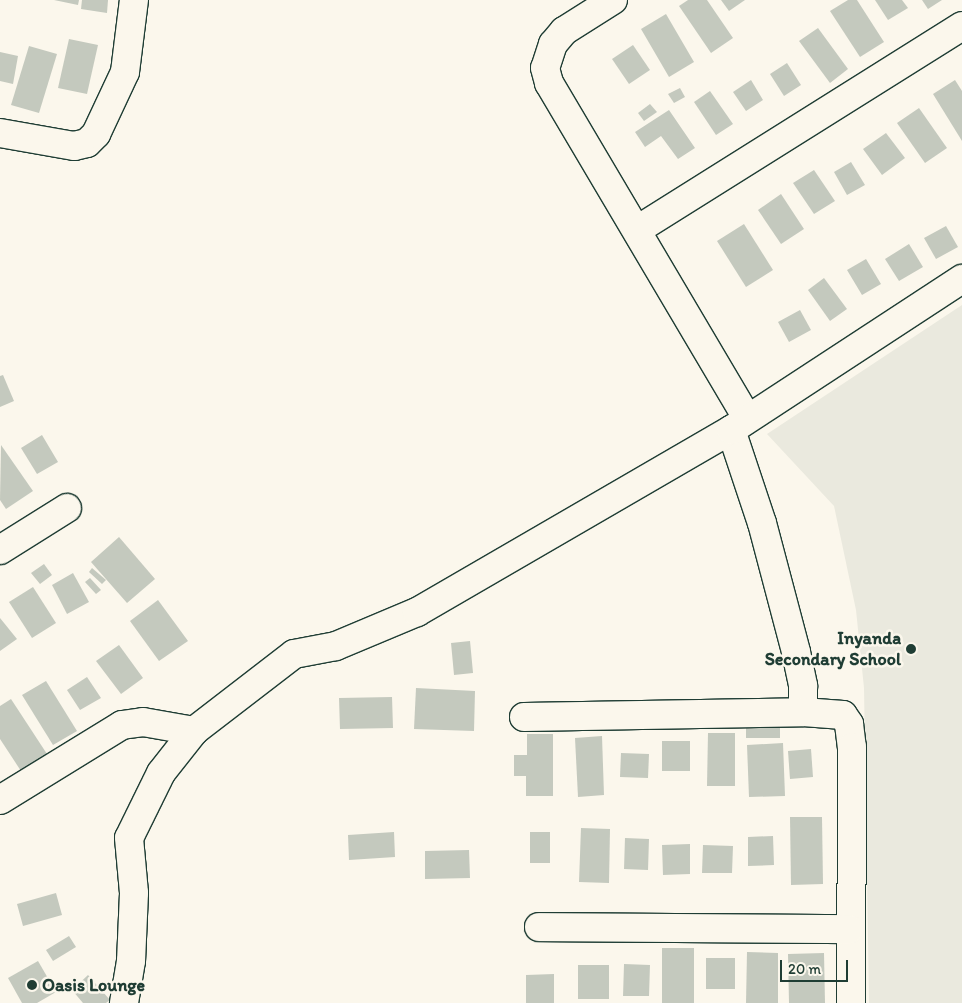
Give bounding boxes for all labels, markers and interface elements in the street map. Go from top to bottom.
place label: Inyanda Secondary School [765,628,901,670]
marker: Inyanda Secondary School [905,643,917,655]
scale bar [782,950,850,982]
text: 20 m [788,960,821,978]
place label: Oasis Lounge [42,974,145,996]
marker: Oasis Lounge [26,979,38,991]

